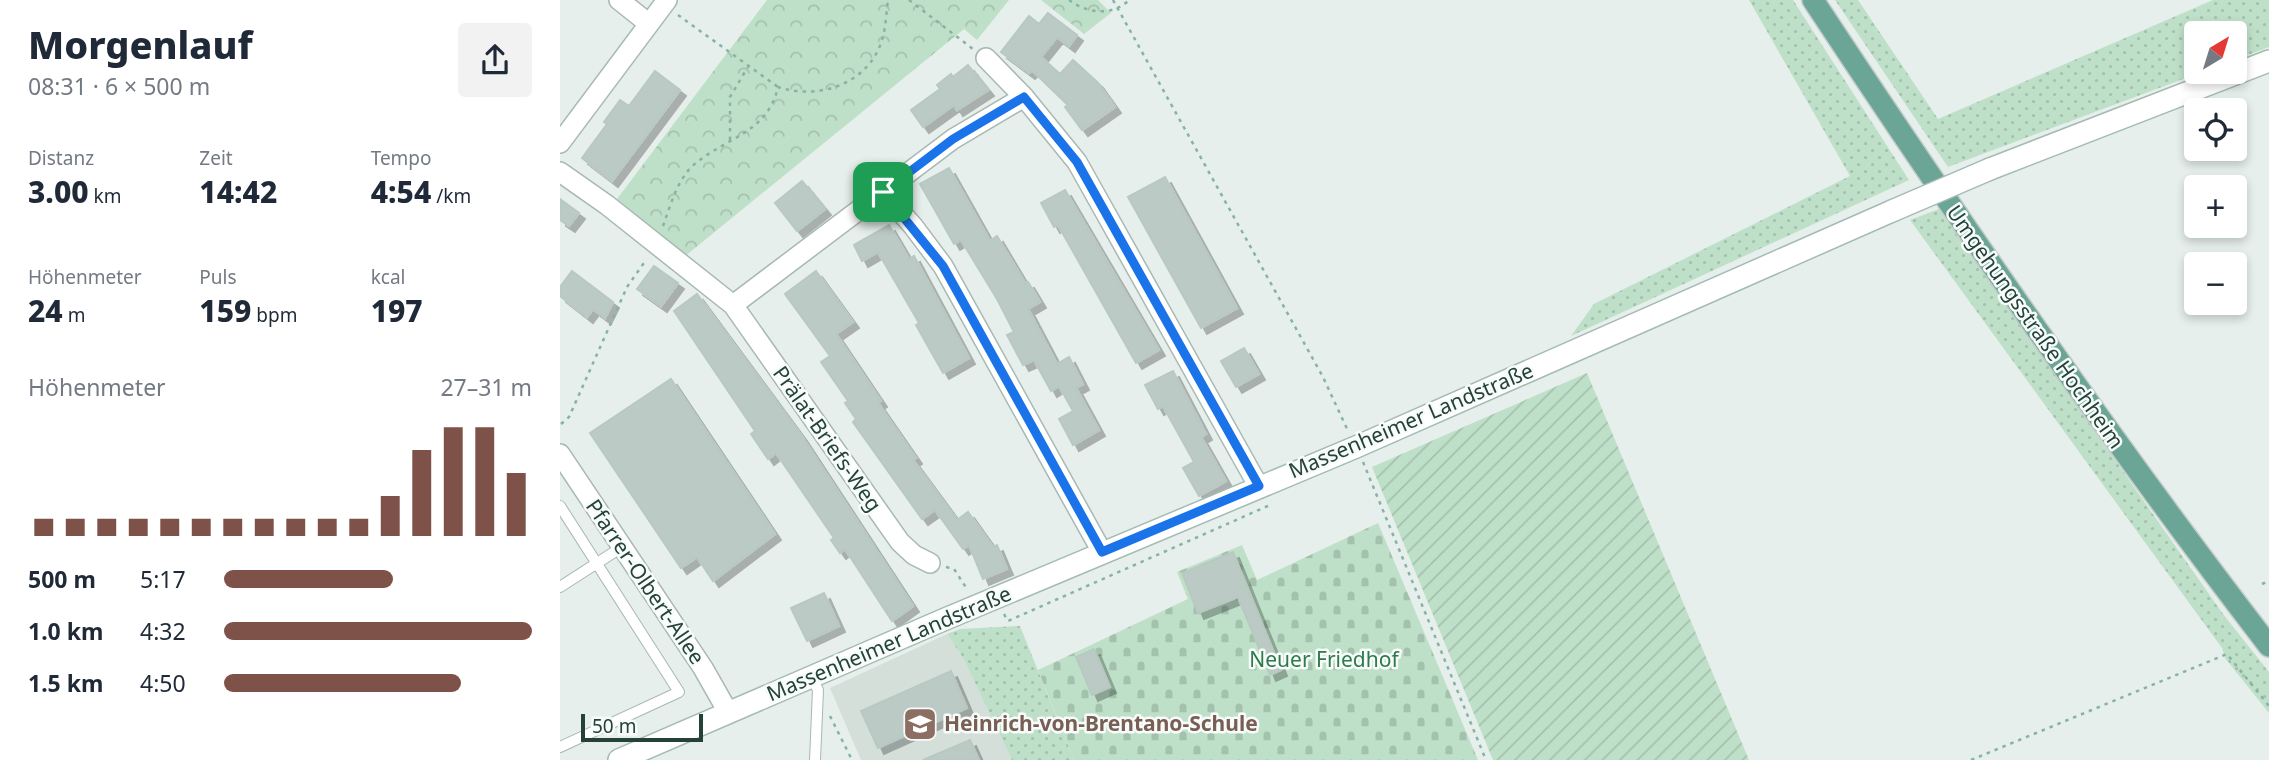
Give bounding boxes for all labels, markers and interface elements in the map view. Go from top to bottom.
text: Morgenlauf [28,18,253,70]
north arrow [2184,21,2247,84]
map controls [2184,21,2247,315]
button: share [458,23,532,97]
text: 08:31 · 6 × 500 m [28,70,210,102]
button: locate [2184,98,2247,161]
text: Distanz [28,145,94,171]
text: Zeit [199,145,233,171]
text: Tempo [371,145,432,171]
pin [853,162,913,222]
text: 3.00 [28,171,89,212]
text: 14:42 [199,171,277,212]
text: 4:54 [371,171,431,212]
icon: arrive [864,173,902,211]
button: + [2184,175,2247,238]
text: km [89,183,121,209]
text: /km [431,183,471,209]
street label: Umgehungsstraße Hochheim [1941,199,2131,454]
button: − [2184,252,2247,315]
text: Höhenmeter [28,264,142,290]
text: Puls [199,264,237,290]
text: kcal [371,264,405,290]
text: 24 [28,290,63,331]
text: 159 [199,290,251,331]
text: 197 [371,290,423,331]
text: m [63,302,85,328]
text: bpm [251,302,297,328]
street label: Massenheimer Landstraße [1284,356,1537,484]
street label: Prälat-Briefs-Weg [767,360,889,517]
text: Höhenmeter [28,371,166,403]
text: 27–31 m [440,371,532,403]
street label: Pfarrer-Olbert-Allee [580,493,712,669]
text: 500 m [28,563,96,595]
text: 5:17 [140,563,186,595]
street label: Massenheimer Landstraße [762,579,1015,707]
text: 1.0 km [28,615,103,647]
text: 4:32 [140,615,186,647]
park label: Neuer Friedhof [1249,645,1400,673]
text: 1.5 km [28,667,103,699]
text: 4:50 [140,667,186,699]
school or university icon: Heinrich-von-Brentano-Schule [901,705,939,743]
place label: Heinrich-von-Brentano-Schule [944,709,1258,737]
scale bar [581,711,704,743]
text: 50 m [592,713,636,739]

